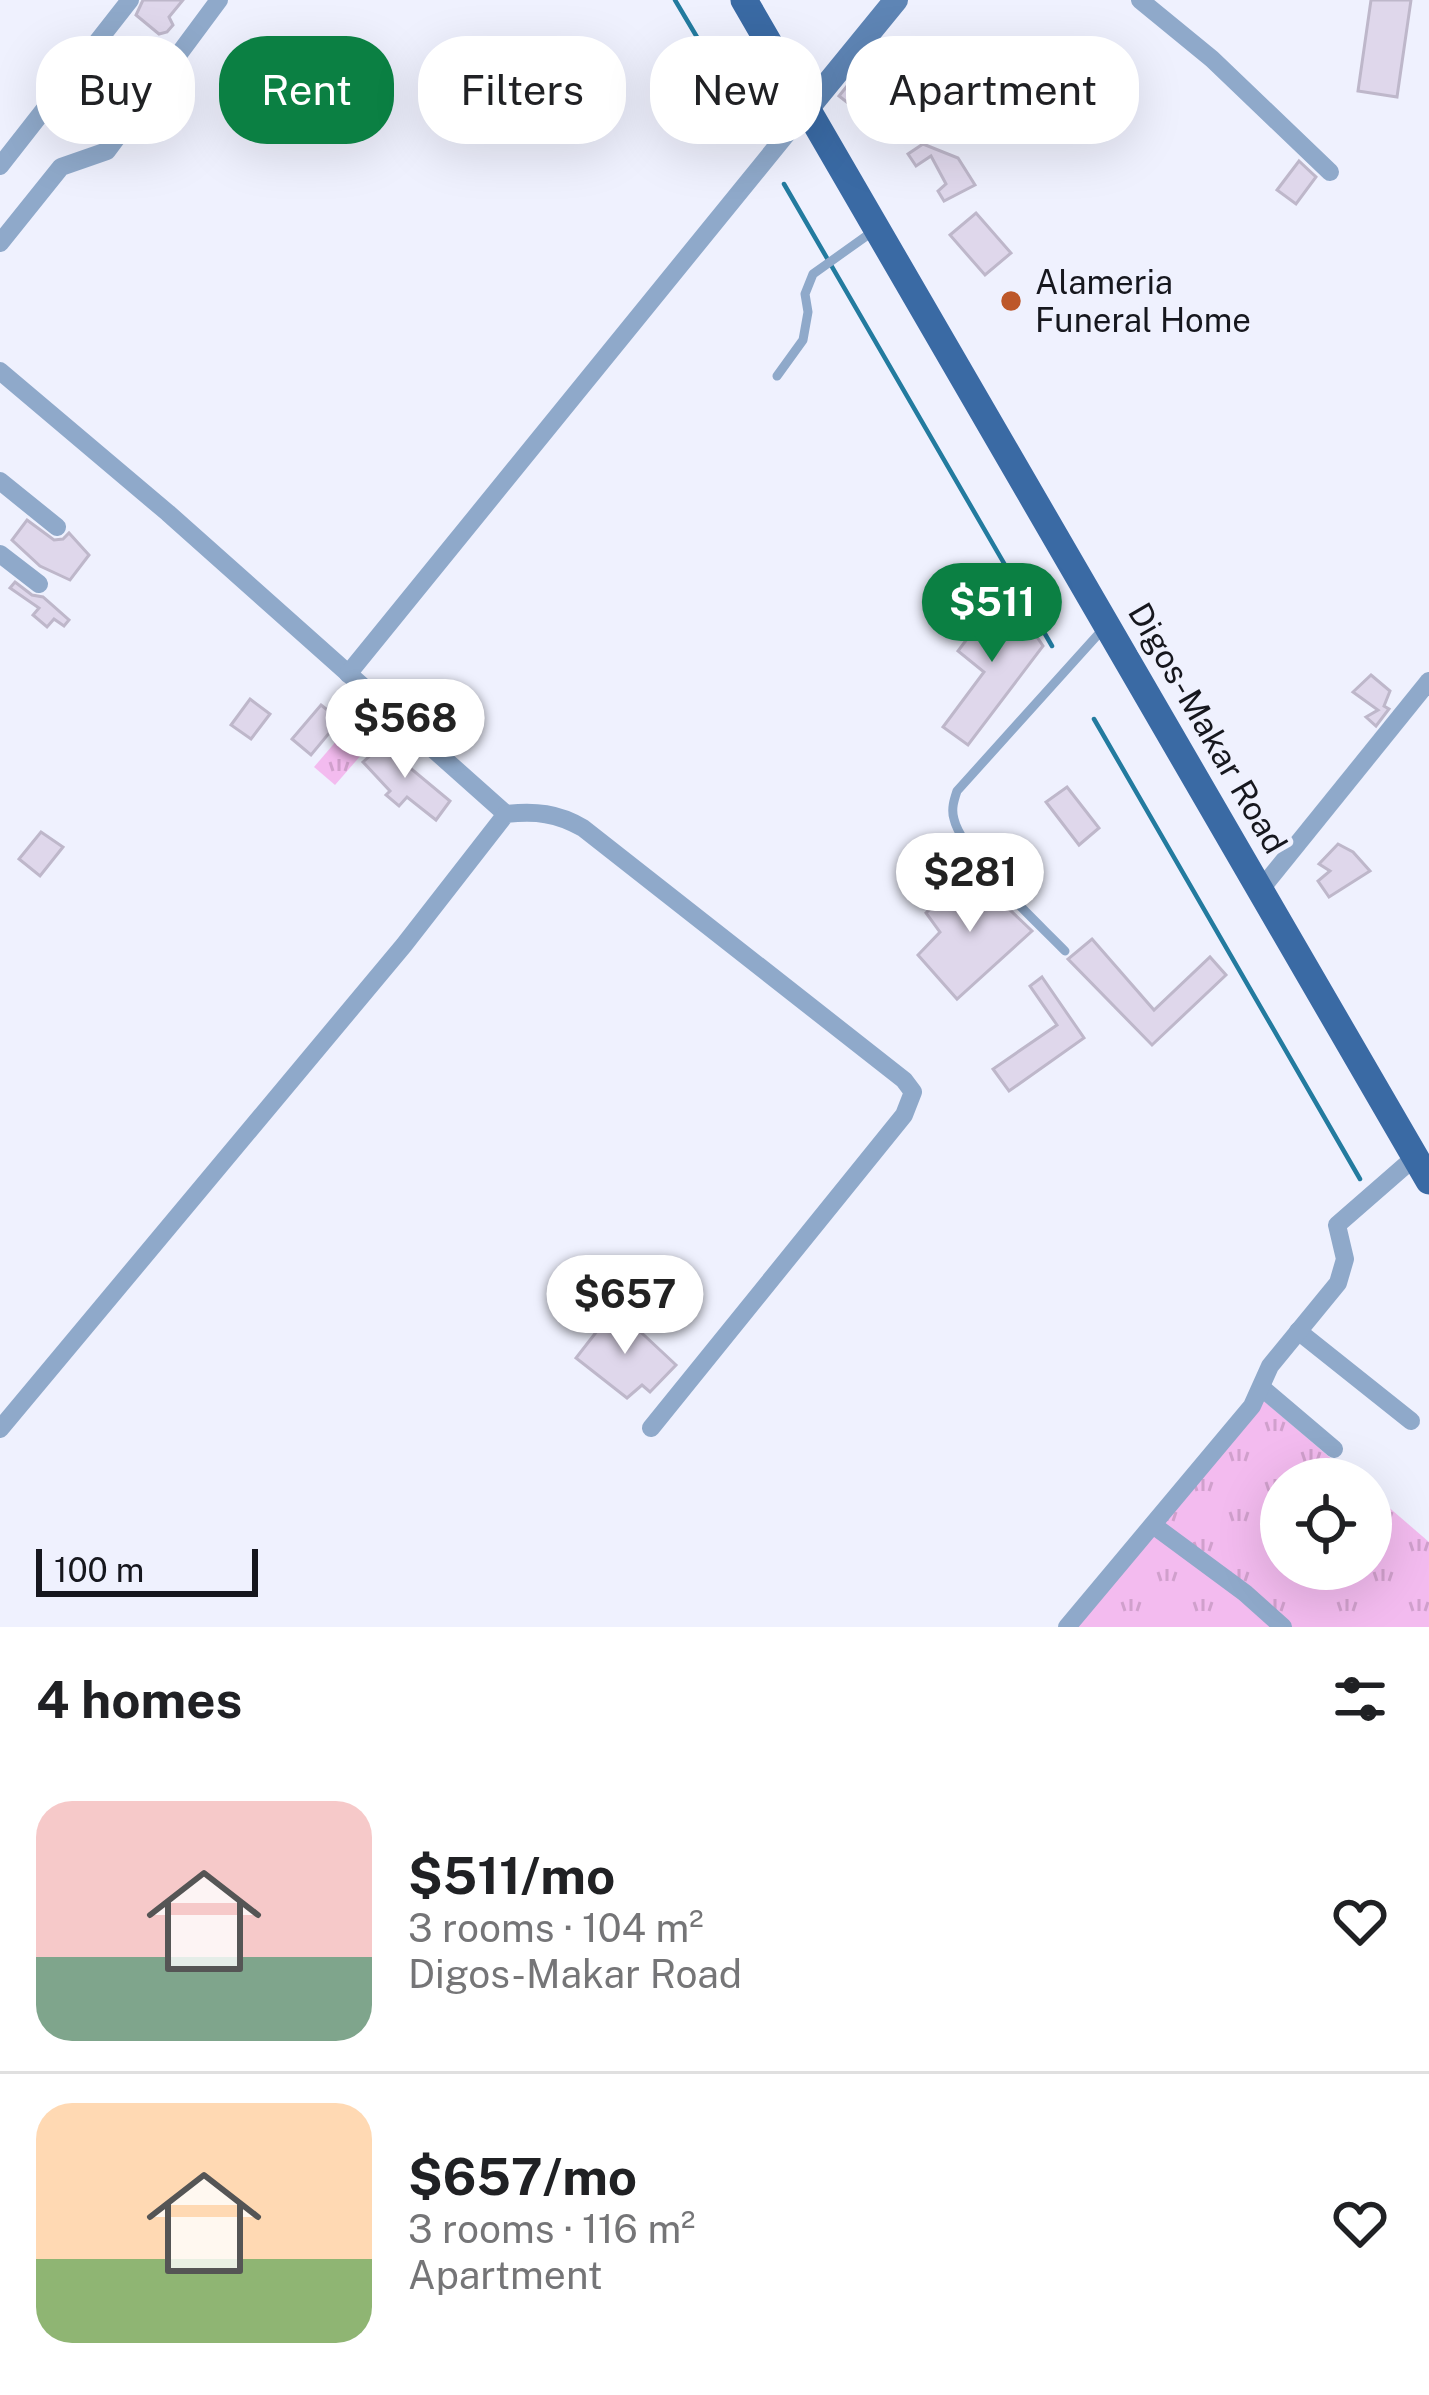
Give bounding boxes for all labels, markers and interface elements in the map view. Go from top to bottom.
chip: Buy [36,36,195,144]
chip: Rent [219,36,394,144]
chip: Filters [418,36,626,144]
chip: New [650,36,822,144]
chip: Apartment [846,36,1139,144]
place label: Alameria Funeral Home [1035,263,1251,339]
marker: Alameria Funeral Home [998,288,1024,314]
pin: $511 [921,563,1063,665]
text: $511 [949,579,1035,625]
street label: Digos-Makar Road [1121,596,1295,860]
pin: $568 [334,679,476,781]
text: $568 [353,695,457,741]
pin: $281 [899,833,1041,935]
text: $281 [923,849,1017,895]
pin: $657 [554,1255,696,1357]
text: $657 [573,1271,677,1317]
map controls [1260,1458,1392,1590]
button: locate [1260,1458,1392,1590]
scale bar [36,1543,258,1596]
text: 100 m [54,1551,144,1589]
icon: filters [1327,1666,1393,1732]
text: 4 homes [36,1670,242,1729]
text: $511/mo [408,1846,615,1905]
icon: home [132,1849,276,1993]
icon: heart [1327,1888,1393,1954]
text: 3 rooms · 104 m² [408,1905,704,1951]
text: Digos-Makar Road [408,1951,742,1997]
text: $657/mo [408,2147,637,2206]
icon: home [132,2151,276,2295]
icon: heart [1327,2190,1393,2256]
text: 3 rooms · 116 m² [408,2206,695,2252]
text: Apartment [408,2252,603,2298]

